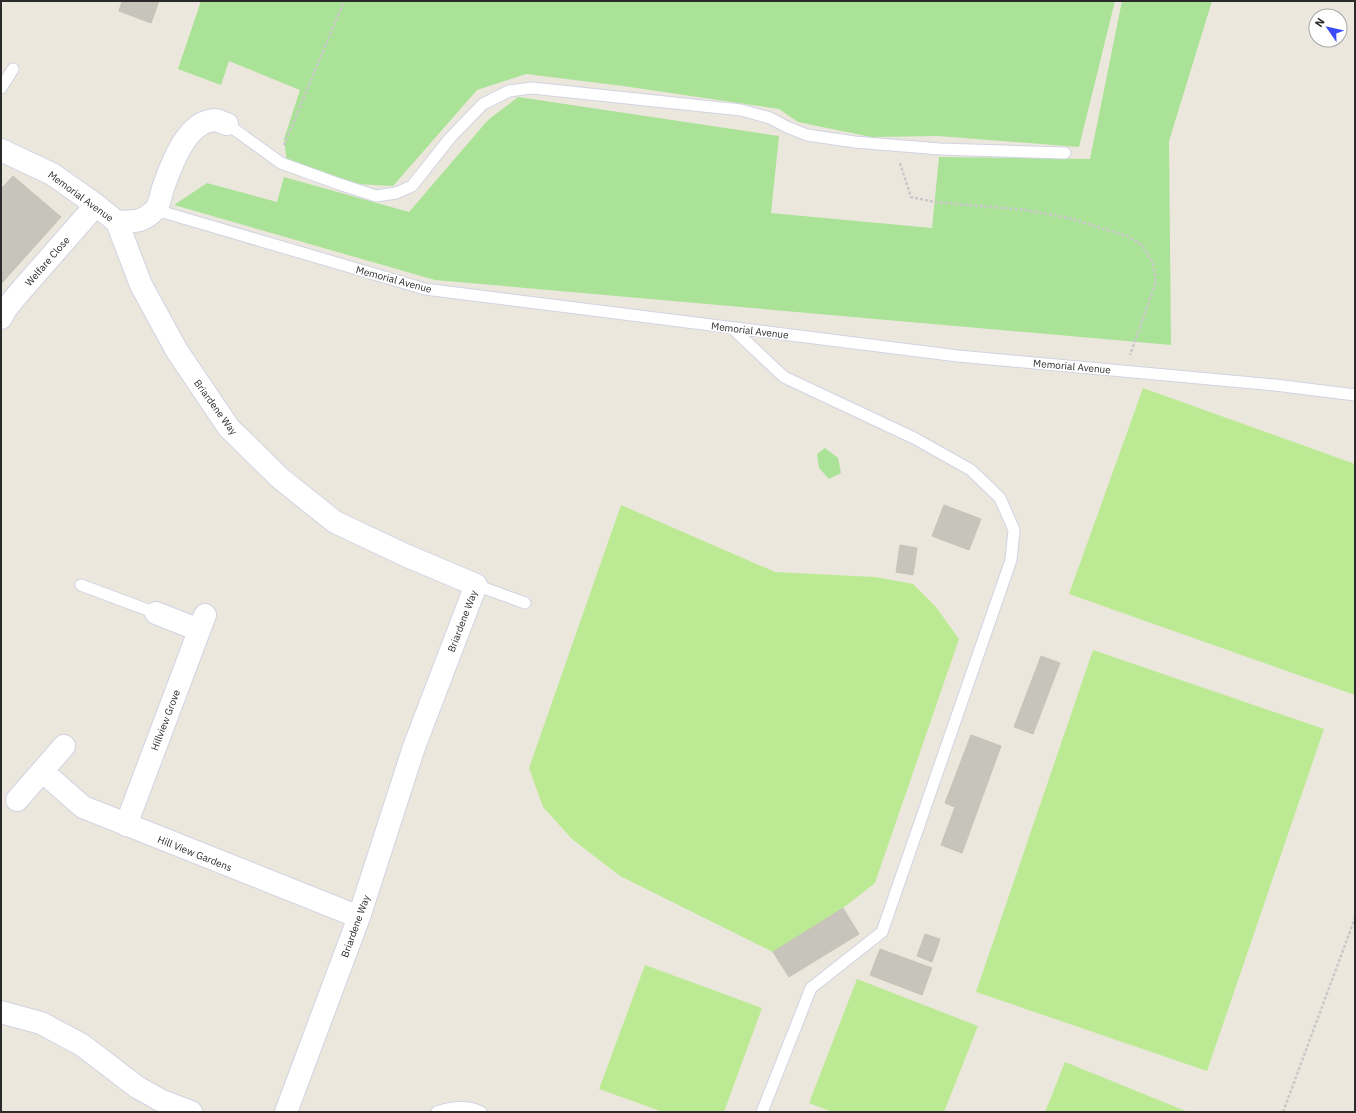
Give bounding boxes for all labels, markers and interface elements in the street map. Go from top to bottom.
north arrow [1308,8,1348,48]
text: N [1312,15,1328,30]
street label: Memorial Avenue [45,168,116,225]
street label: Welfare Close [22,233,73,289]
street label: Memorial Avenue [355,263,434,296]
street label: Memorial Avenue [710,319,790,342]
street label: Memorial Avenue [1033,357,1112,376]
street label: Briardene Way [191,377,240,438]
street label: Briardene Way [445,588,480,654]
street label: Hillview Grove [148,687,183,752]
street label: Hill View Gardens [156,833,234,874]
street label: Briardene Way [338,893,373,959]

